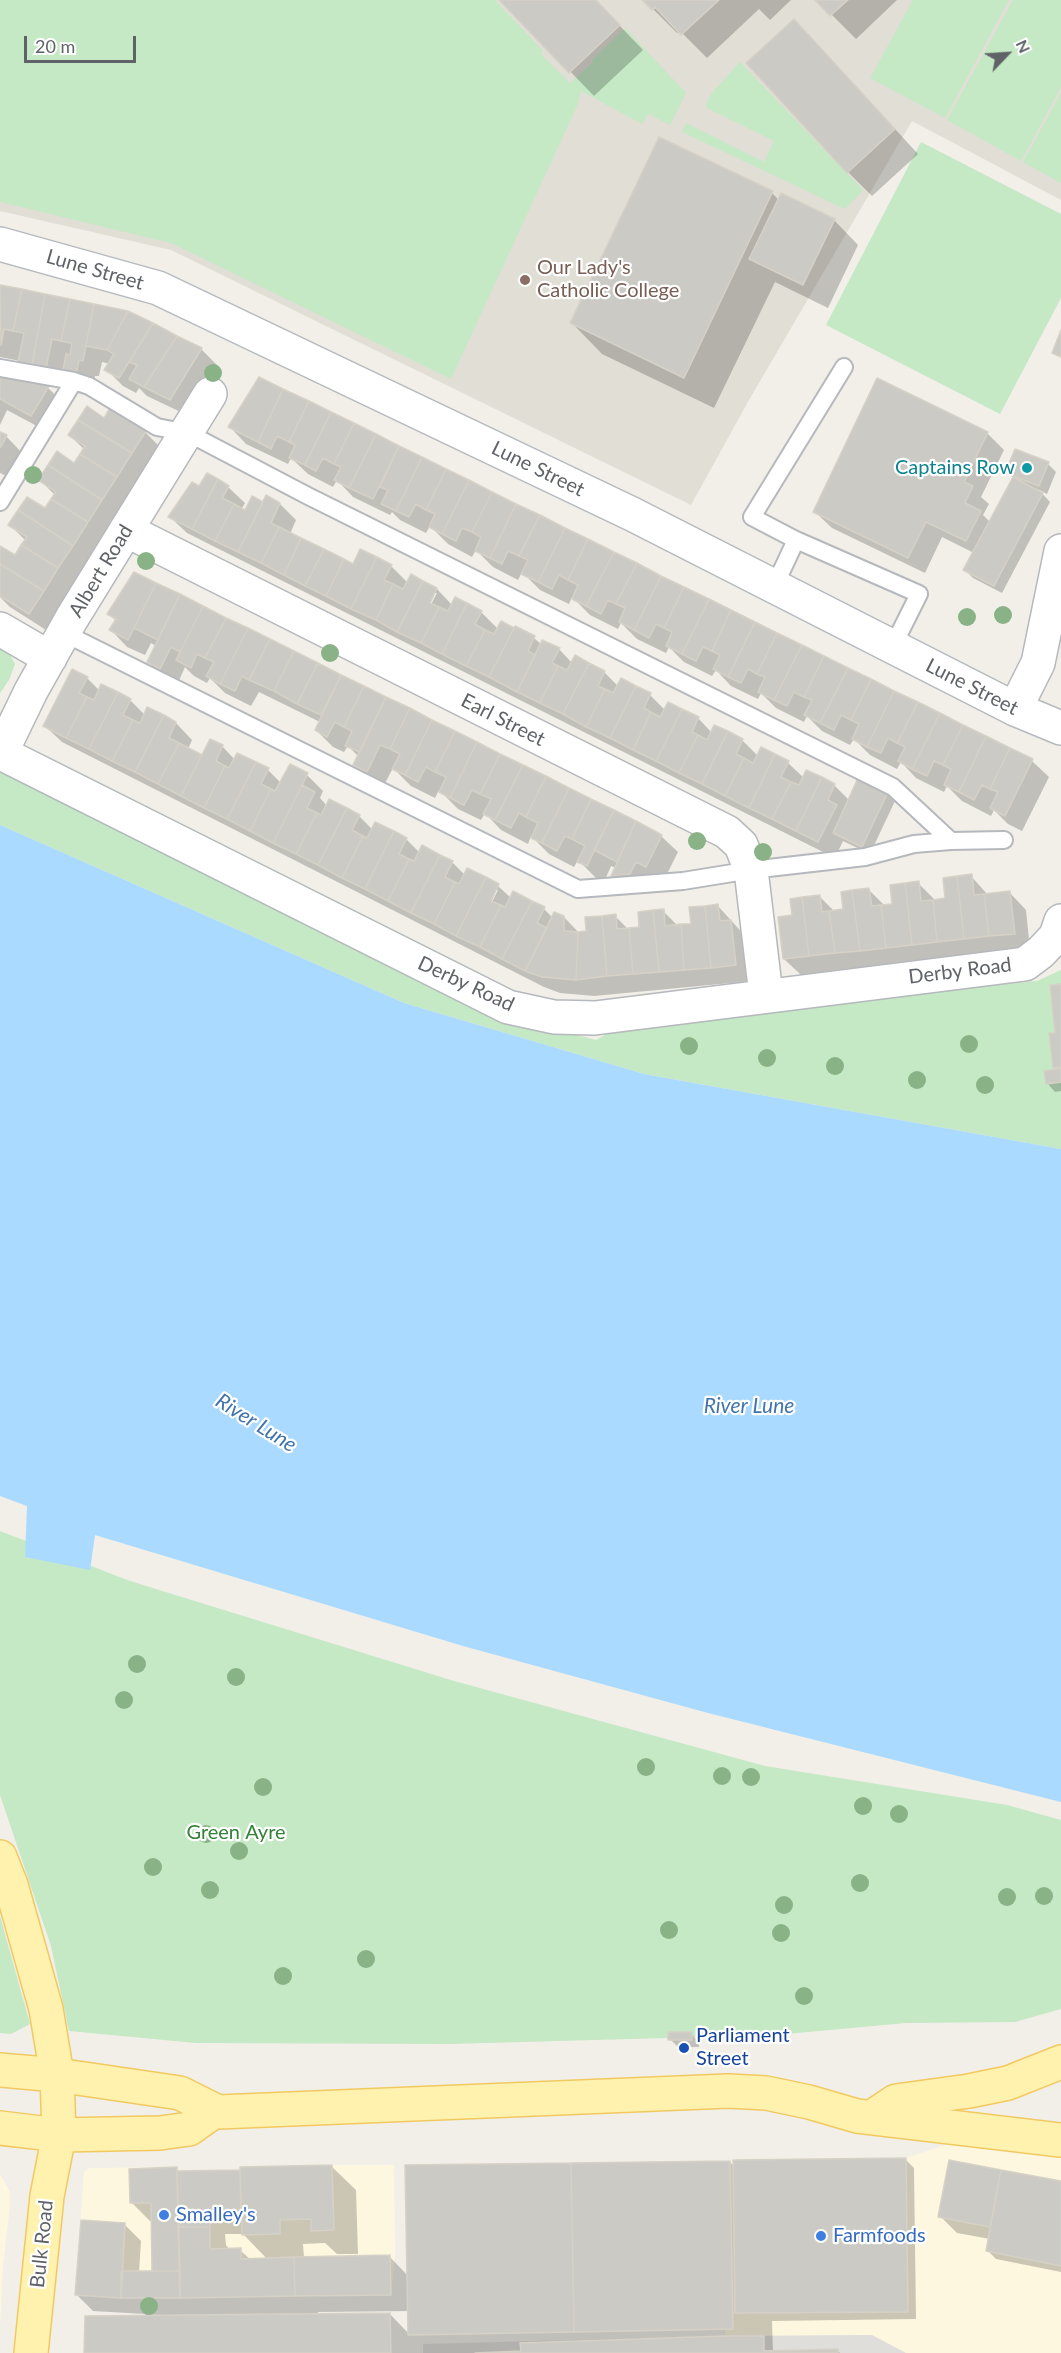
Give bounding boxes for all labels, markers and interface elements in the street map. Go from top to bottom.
scale bar [27,24,140,62]
north arrow [977,24,1037,84]
text: 20 m [35,35,75,57]
text: N [1013,37,1035,56]
street label: Lune Street [43,245,147,295]
place label: Our Lady's Catholic College [537,256,679,303]
marker: Our Lady's Catholic College [518,273,532,287]
street label: Lune Street [488,436,588,502]
place label: Captains Row [895,456,1015,480]
marker: Captains Row [1020,461,1034,475]
street label: Albert Road [64,520,138,622]
street label: Lune Street [922,654,1022,720]
street label: Earl Street [457,689,549,751]
street label: Derby Road [414,951,518,1017]
street label: Derby Road [907,953,1013,989]
water label: River Lune [211,1388,301,1458]
water label: River Lune [704,1393,794,1419]
park label: Green Ayre [186,1821,286,1845]
place label: Parliament Street [696,2024,790,2071]
marker: Parliament Street [677,2041,691,2055]
street label: Bulk Road [25,2199,59,2289]
place label: Smalley's [176,2203,256,2227]
marker: Smalley's [157,2208,171,2222]
place label: Farmfoods [833,2224,926,2248]
marker: Farmfoods [814,2229,828,2243]

